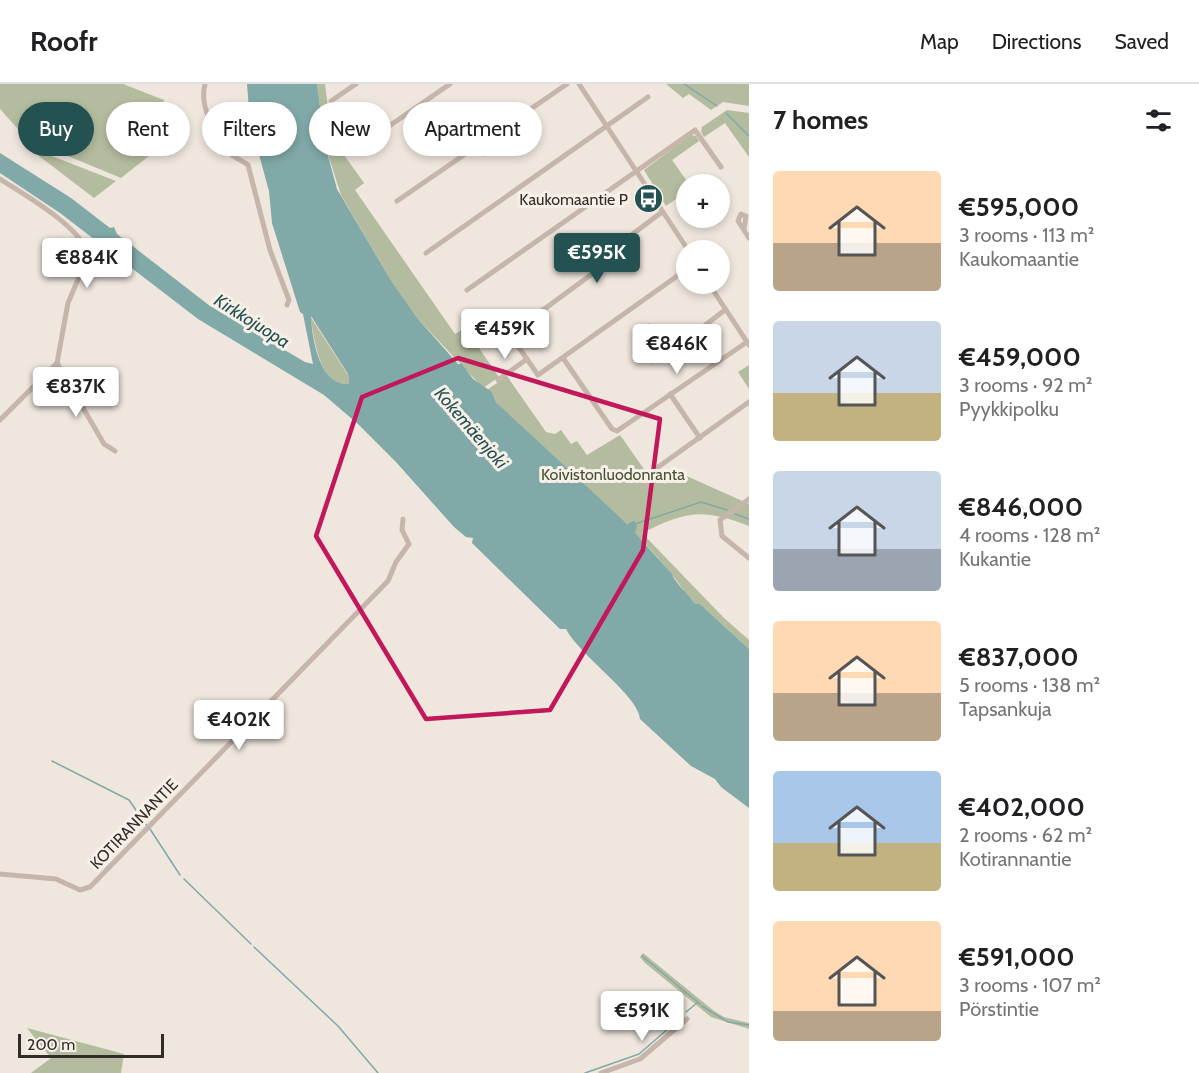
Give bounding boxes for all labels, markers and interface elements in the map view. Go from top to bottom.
text: Roofr [30,24,98,58]
text: Map [920,29,959,54]
text: Directions [992,29,1081,54]
text: Saved [1114,29,1169,54]
chip: Buy [18,102,94,156]
chip: Rent [106,102,190,156]
chip: Filters [202,102,297,156]
chip: New [309,102,391,156]
chip: Apartment [403,102,542,156]
text: 7 homes [773,104,868,136]
icon: filters [1142,104,1175,137]
map controls [676,174,730,294]
button: + [676,174,730,228]
bus stop icon: Kaukomaantie P [633,183,665,215]
place label: Kaukomaantie P [519,190,628,209]
text: €595,000 [959,191,1079,223]
icon: home [821,195,893,267]
text: 3 rooms · 113 m² [959,223,1095,247]
pin: €595K [555,233,639,284]
pin: €884K [45,238,129,289]
text: €595K [568,240,626,264]
button: − [676,240,730,294]
text: €884K [56,245,118,269]
text: Kaukomaantie [959,247,1079,271]
water label: Kirkkojuopa [210,289,294,353]
pin: €459K [463,309,547,360]
text: €459K [475,316,535,340]
pin: €846K [635,324,719,375]
text: €846K [646,331,708,355]
text: €459,000 [959,341,1081,373]
icon: home [821,345,893,417]
pin: €837K [34,367,118,418]
text: 3 rooms · 92 m² [959,373,1092,397]
text: €837K [47,374,105,398]
water label: Kokemäenjoki [430,383,513,474]
text: Pyykkipolku [959,397,1059,421]
park label: Koivistonluodonranta [541,465,685,484]
text: €846,000 [959,491,1083,523]
icon: home [821,495,893,567]
text: 4 rooms · 128 m² [959,523,1101,547]
text: Kukantie [959,547,1031,571]
text: €837,000 [959,641,1079,673]
icon: home [821,645,893,717]
text: 5 rooms · 138 m² [959,673,1100,697]
text: Tapsankuja [959,697,1052,721]
pin: €402K [197,700,281,751]
text: €402K [208,707,270,731]
street label: KOTIRANNANTIE [86,775,182,873]
text: €402,000 [959,791,1085,823]
icon: home [821,795,893,867]
text: 2 rooms · 62 m² [959,823,1092,847]
text: Kotirannantie [959,847,1071,871]
text: €591,000 [959,941,1075,973]
icon: home [821,945,893,1017]
text: 3 rooms · 107 m² [959,973,1101,997]
pin: €591K [600,991,684,1042]
text: Pörstintie [959,997,1039,1021]
text: €591K [615,998,669,1022]
scale bar [18,1031,164,1058]
text: 200 m [27,1035,75,1054]

